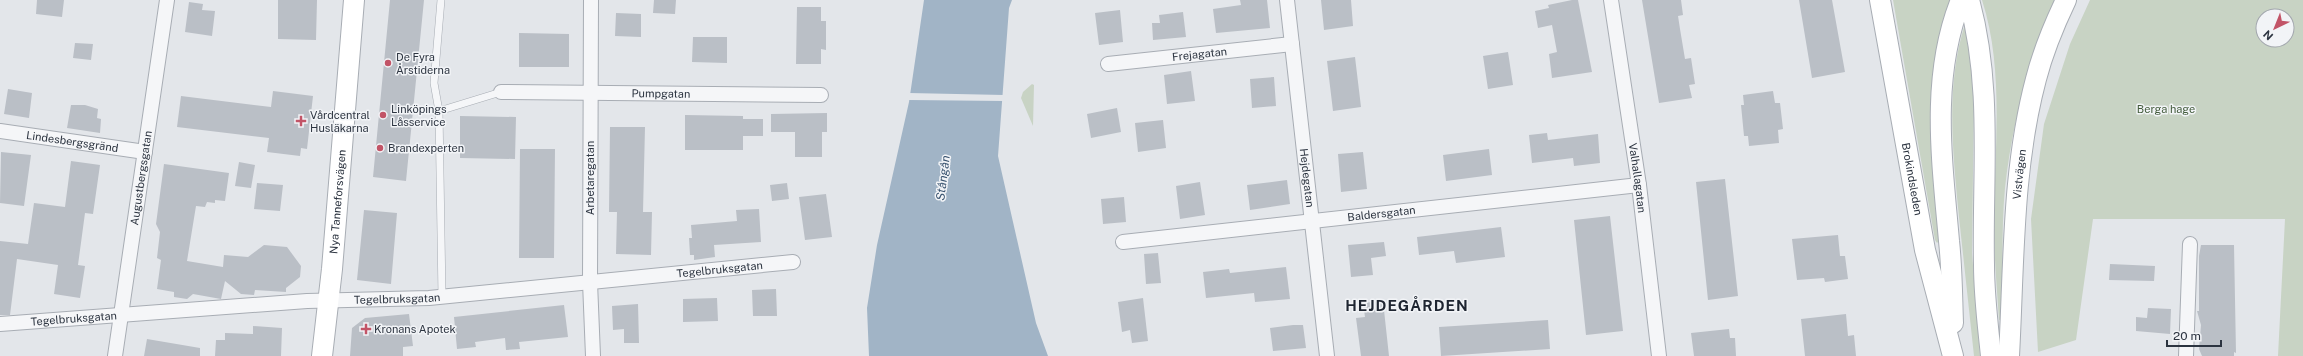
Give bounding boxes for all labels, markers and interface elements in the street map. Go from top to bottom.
north arrow [2255,8,2295,48]
text: N [2261,28,2275,43]
street label: Frejagatan [1171,45,1228,63]
place label: De Fyra Årstiderna [396,51,450,76]
marker: De Fyra Årstiderna [383,58,393,68]
street label: Pumpgatan [632,87,690,100]
place label: Linköpings Låsservice [391,103,447,128]
park label: Berga hage [2137,103,2195,115]
place label: Vårdcentral Husläkarna [310,109,370,134]
marker: Linköpings Låsservice [378,110,388,120]
marker: Vårdcentral Husläkarna [295,115,307,127]
street label: Lindesbergsgränd [25,129,119,154]
street label: Augustbergsgatan [128,130,154,226]
street label: Arbetaregatan [584,141,596,215]
place label: Brandexperten [388,142,464,154]
street label: Valhallagatan [1627,142,1648,214]
street label: Brokindsleden [1900,142,1925,216]
marker: Brandexperten [375,143,385,153]
street label: Hejdegatan [1298,148,1316,208]
street label: Vistvägen [2011,148,2028,200]
street label: Nya Tanneforsvägen [327,149,348,254]
water label: Stångån [933,154,953,201]
street label: Baldersgatan [1347,204,1416,223]
street label: Tegelbruksgatan [676,259,763,279]
street label: Tegelbruksgatan [354,291,441,306]
district label: HEJDEGÅRDEN [1345,296,1469,314]
street label: Tegelbruksgatan [30,309,117,328]
scale bar [2167,322,2221,348]
place label: Kronans Apotek [374,323,456,335]
marker: Kronans Apotek [361,324,371,334]
text: 20 m [2173,329,2201,343]

